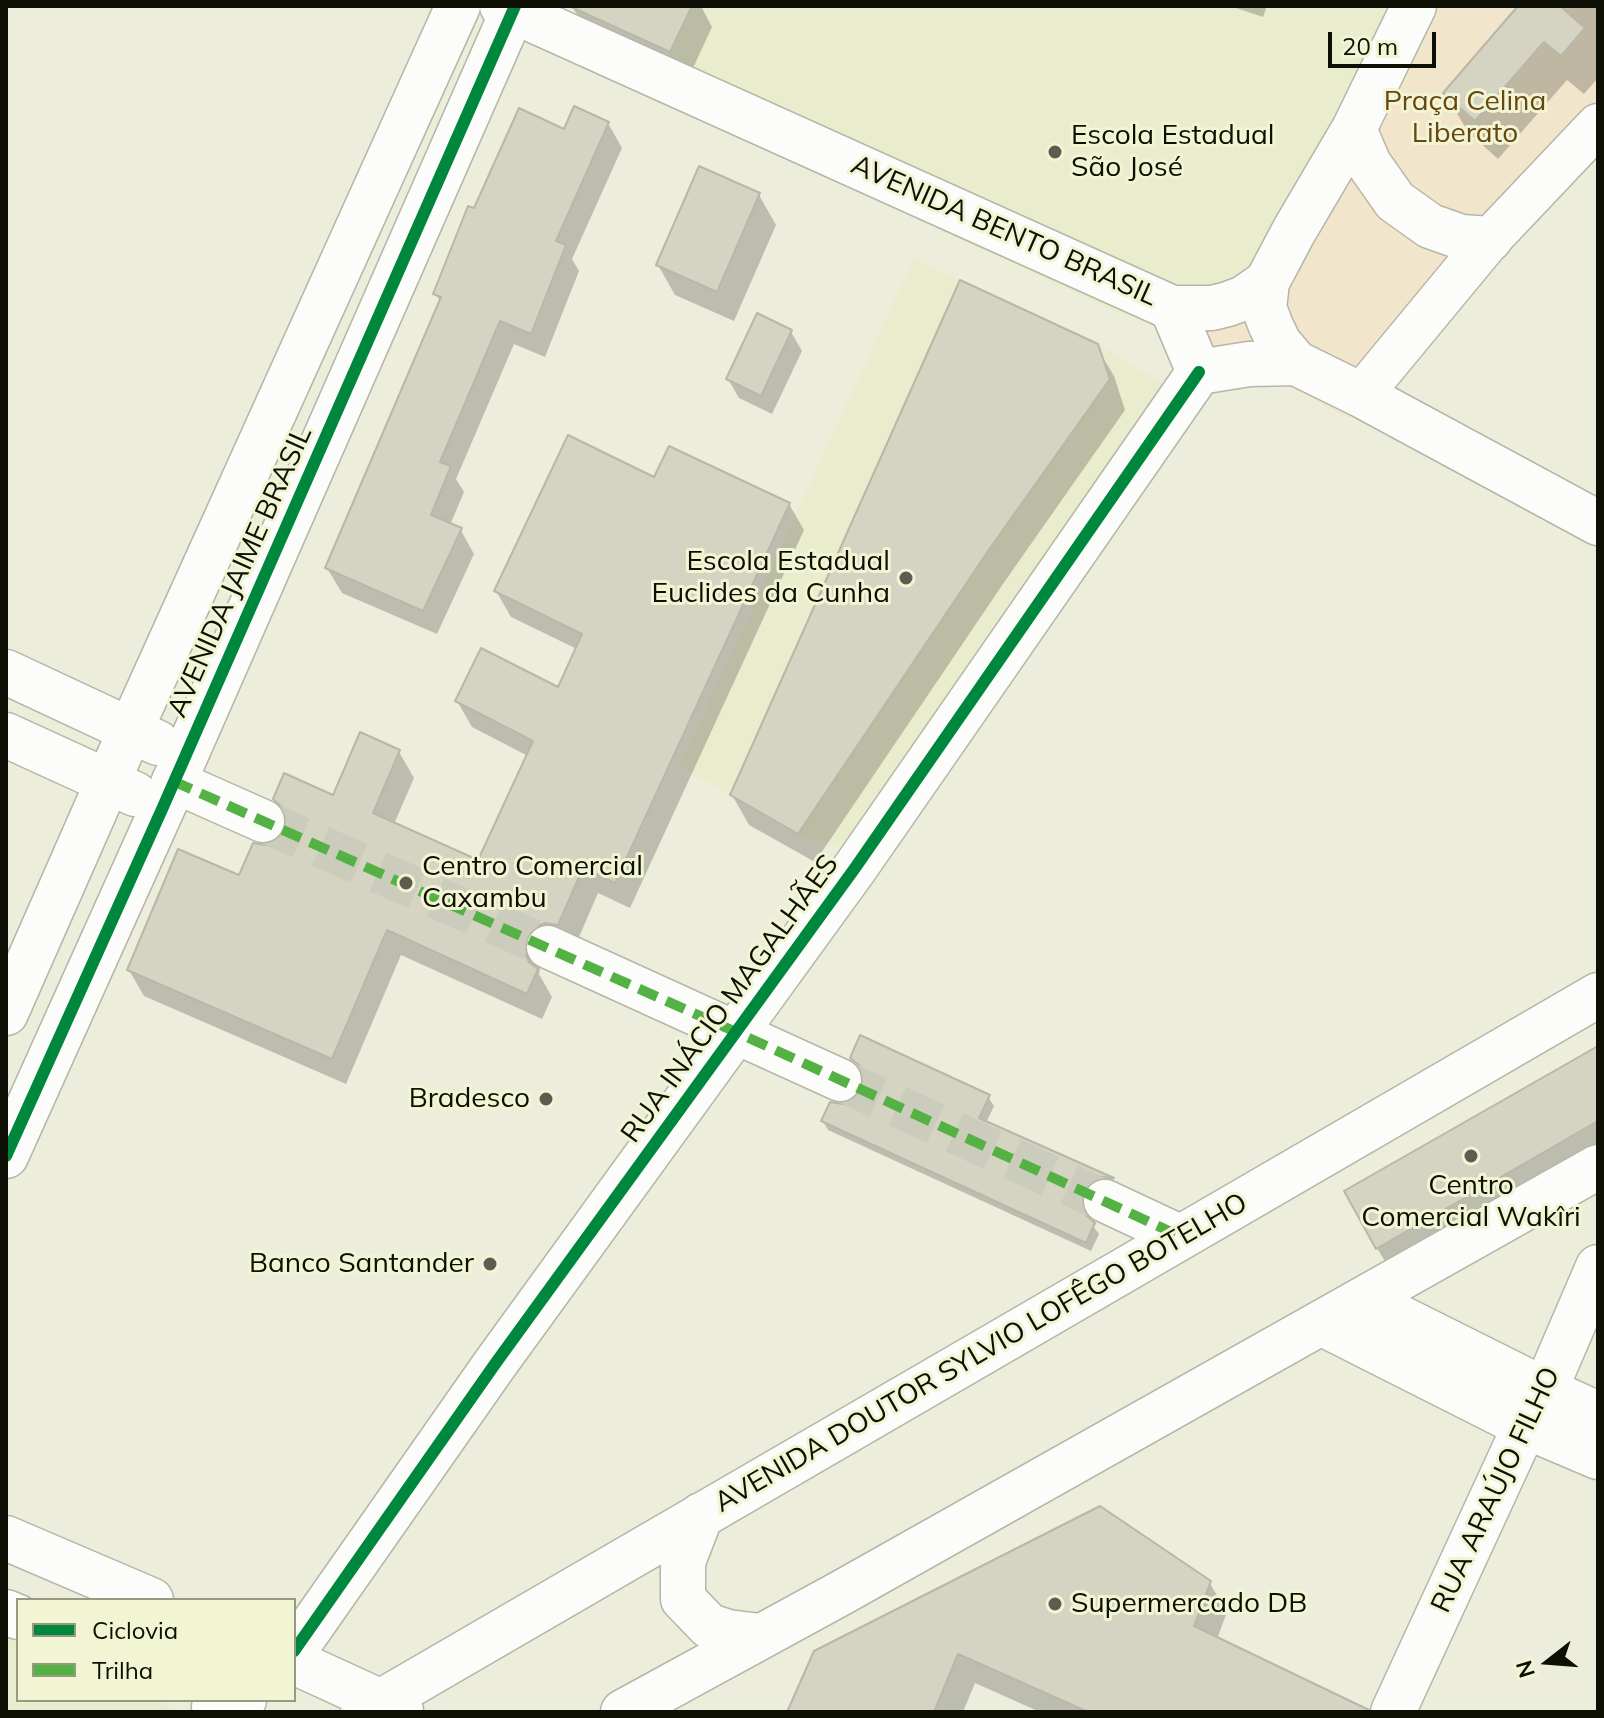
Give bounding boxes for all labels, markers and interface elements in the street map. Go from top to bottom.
scale bar [1332,16,1440,66]
text: 20 m [1342,31,1398,61]
park label: Praça Celina Liberato [1384,85,1546,151]
place label: Escola Estadual São José [1071,119,1274,185]
marker: Escola Estadual São José [1046,143,1064,161]
street label: AVENIDA BENTO BRASIL [846,148,1162,314]
street label: AVENIDA JAIME BRASIL [161,421,319,723]
place label: Escola Estadual Euclides da Cunha [651,545,890,611]
marker: Escola Estadual Euclides da Cunha [897,569,915,587]
street label: RUA INÁCIO MAGALHÃES [614,849,846,1149]
place label: Centro Comercial Caxambu [422,850,643,916]
marker: Centro Comercial Caxambu [397,874,415,892]
place label: Bradesco [409,1082,530,1116]
marker: Bradesco [537,1090,555,1108]
marker: Centro Comercial Wakîri [1462,1147,1480,1165]
place label: Centro Comercial Wakîri [1361,1169,1581,1235]
street label: AVENIDA DOUTOR SYLVIO LOFÊGO BOTELHO [709,1186,1253,1520]
place label: Banco Santander [249,1247,474,1281]
marker: Banco Santander [481,1255,499,1273]
street label: RUA ARAÚJO FILHO [1424,1362,1568,1618]
place label: Supermercado DB [1071,1587,1307,1621]
marker: Supermercado DB [1046,1595,1064,1613]
legend [16,1598,296,1702]
text: Ciclovia [92,1615,178,1645]
north arrow [1508,1622,1588,1702]
text: Trilha [92,1655,153,1685]
text: N [1509,1657,1541,1681]

